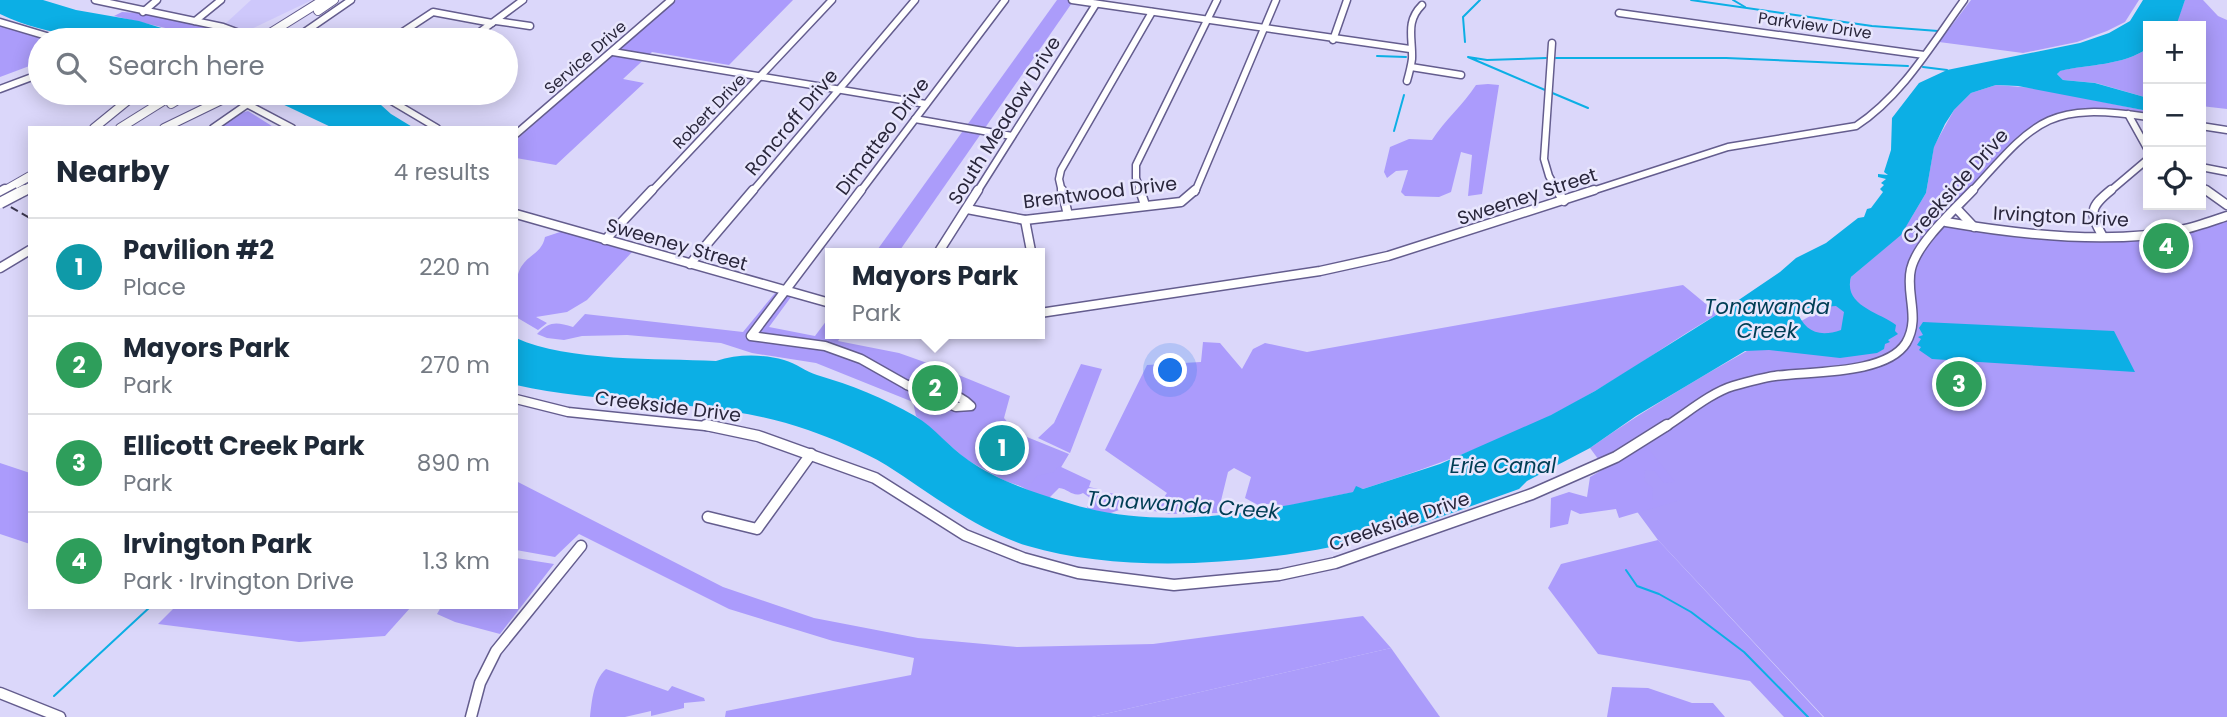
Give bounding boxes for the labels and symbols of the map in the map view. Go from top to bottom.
street label: Parkview Drive [1757,6,1873,45]
street label: Service Drive [539,15,631,100]
street label: South Meadow Drive [942,31,1067,210]
street label: Roncroff Drive [739,63,844,182]
street label: Robert Drive [667,68,751,154]
street label: Dimatteo Drive [829,72,936,201]
street label: Creekside Drive [1896,123,2015,250]
street label: Sweeney Street [1454,161,1601,232]
street label: Brentwood Drive [1021,170,1179,215]
street label: Irvington Drive [1992,199,2130,234]
street label: Sweeney Street [603,211,751,278]
pin: 4 [2143,220,2189,272]
water label: Tonawanda Creek [1704,292,1830,345]
your location [1153,353,1187,387]
pin: 3 [1936,358,1982,410]
pin: 2 [912,362,958,414]
street label: Creekside Drive [593,384,743,429]
pin: 1 [979,422,1025,474]
water label: Erie Canal [1450,451,1557,480]
water label: Tonawanda Creek [1086,483,1281,526]
street label: Creekside Drive [1325,485,1473,558]

